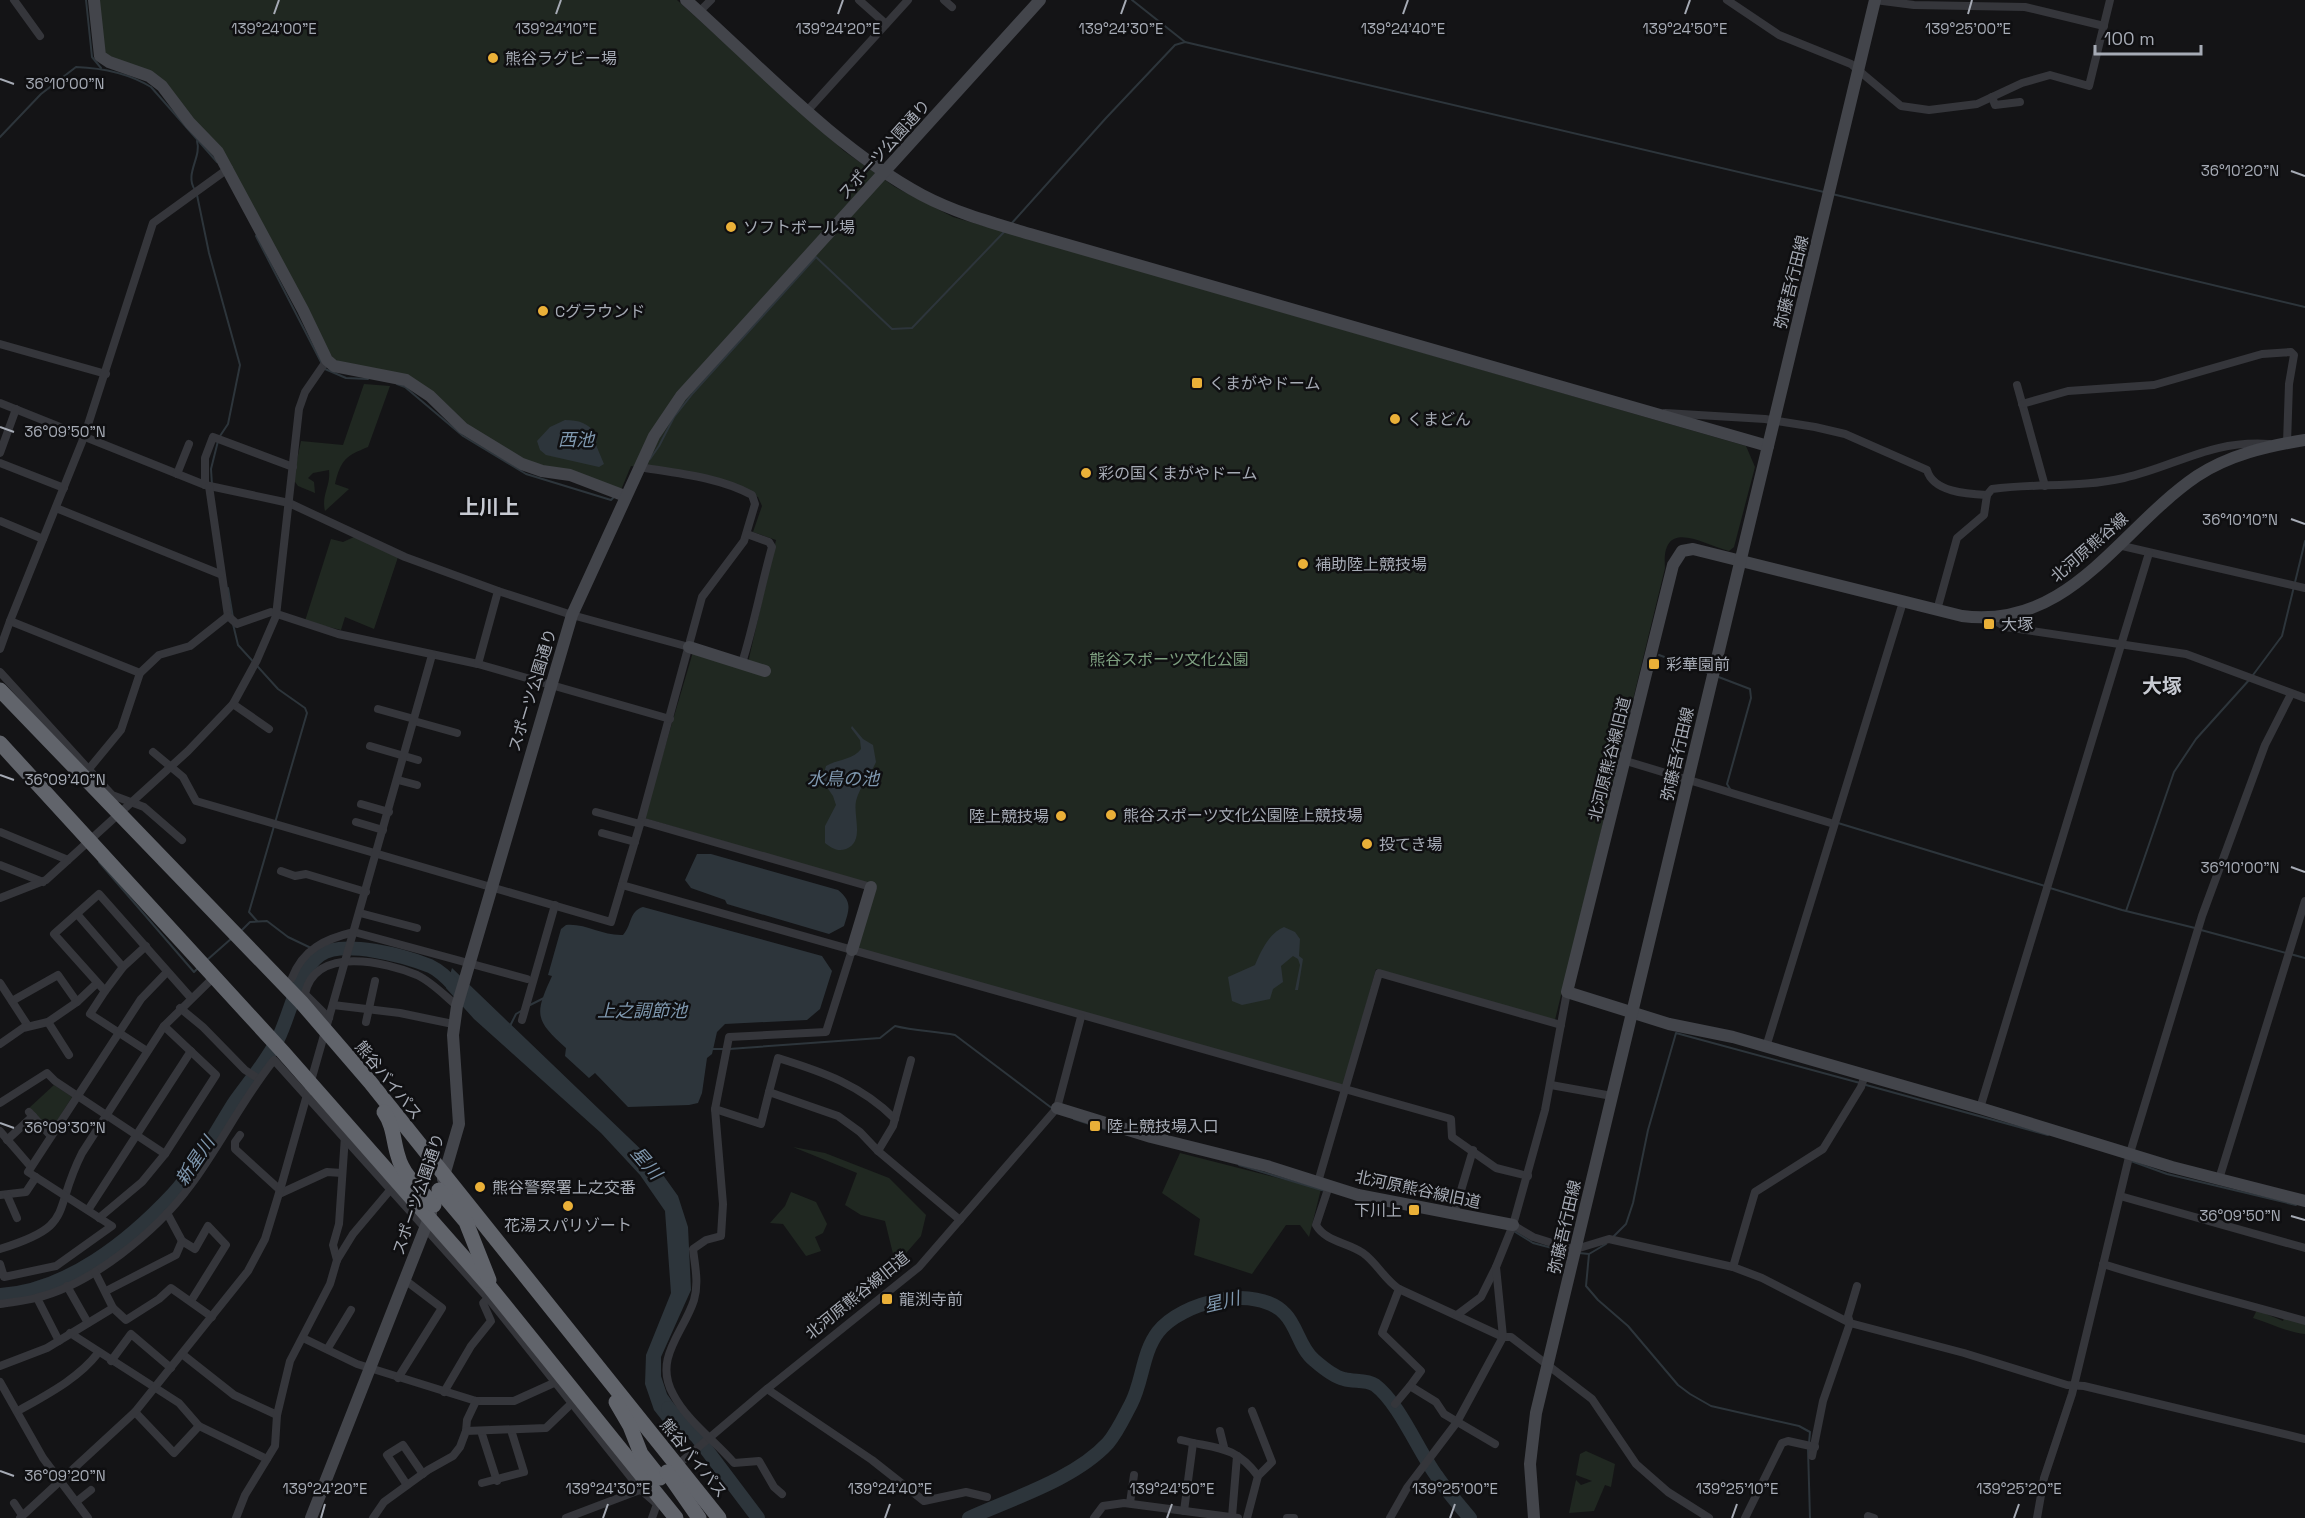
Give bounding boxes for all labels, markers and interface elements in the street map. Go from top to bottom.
scale bar [2095,18,2202,56]
text: 139°24'00"E [231,19,317,38]
text: 139°24'10"E [515,19,597,38]
text: 139°24'20"E [796,19,880,38]
text: 139°24'30"E [1079,19,1163,38]
text: 139°24'40"E [1361,19,1445,38]
text: 139°24'50"E [1643,19,1727,38]
text: 139°25'00"E [1925,19,2011,38]
text: 100 m [2104,27,2155,50]
place label: 熊谷ラグビー場 [505,48,617,69]
marker: 熊谷ラグビー場 [486,51,500,65]
text: 36°10'00"N [25,74,105,93]
street label: スポーツ公園通り [834,95,935,204]
text: 36°10'20"N [2201,161,2279,180]
place label: ソフトボール場 [743,217,855,238]
marker: ソフトボール場 [724,220,738,234]
street label: 弥藤吾行田線 [1770,233,1813,331]
place label: Cグラウンド [555,301,645,322]
marker: Cグラウンド [536,304,550,318]
place label: くまがやドーム [1209,373,1321,394]
marker: くまがやドーム [1190,376,1204,390]
place label: くまどん [1407,409,1471,430]
marker: くまどん [1388,412,1402,426]
text: 36°09'50"N [24,422,106,441]
water label: 西池 [558,428,596,451]
place label: 彩の国くまがやドーム [1098,463,1258,484]
marker: 彩の国くまがやドーム [1079,466,1093,480]
district label: 上川上 [459,494,519,520]
street label: 北河原熊谷線 [2046,508,2132,587]
text: 36°10'10"N [2202,510,2278,529]
place label: 補助陸上競技場 [1315,554,1427,575]
marker: 補助陸上競技場 [1296,557,1310,571]
place label: 大塚 [2001,614,2033,635]
marker: 大塚 [1982,617,1996,631]
street label: スポーツ公園通り [504,626,561,754]
park label: 熊谷スポーツ文化公園 [1089,649,1249,670]
place label: 彩華園前 [1666,654,1730,675]
marker: 彩華園前 [1647,657,1661,671]
district label: 大塚 [2142,673,2182,699]
street label: 北河原熊谷線旧道 [1584,694,1635,824]
street label: 弥藤吾行田線 [1656,705,1699,803]
water label: 水鳥の池 [807,767,881,790]
text: 36°09'40"N [24,770,106,789]
place label: 熊谷スポーツ文化公園陸上競技場 [1123,805,1363,826]
place label: 陸上競技場 [969,806,1049,827]
marker: 熊谷スポーツ文化公園陸上競技場 [1104,808,1118,822]
marker: 陸上競技場 [1054,809,1068,823]
place label: 投てき場 [1379,834,1443,855]
marker: 投てき場 [1360,837,1374,851]
text: 36°10'00"N [2200,858,2280,877]
water label: 上之調節池 [597,999,689,1022]
street label: 熊谷バイパス [350,1037,427,1124]
place label: 陸上競技場入口 [1107,1116,1219,1137]
text: 36°09'30"N [24,1118,106,1137]
marker: 陸上競技場入口 [1088,1119,1102,1133]
water label: 新星川 [170,1130,220,1190]
street label: スポーツ公園通り [388,1130,449,1258]
water label: 星川 [626,1142,668,1185]
street label: 北河原熊谷線旧道 [1353,1166,1483,1213]
place label: 熊谷警察署上之交番 [492,1177,636,1198]
street label: 弥藤吾行田線 [1543,1178,1586,1276]
marker: 熊谷警察署上之交番 [473,1180,487,1194]
marker: 花湯スパリゾート [561,1199,575,1213]
place label: 下川上 [1354,1200,1402,1221]
marker: 下川上 [1407,1203,1421,1217]
text: 36°09'50"N [2199,1206,2281,1225]
place label: 花湯スパリゾート [504,1215,632,1236]
street label: 北河原熊谷線旧道 [801,1247,914,1344]
water label: 星川 [1202,1286,1244,1317]
place label: 龍渕寺前 [899,1289,963,1310]
marker: 龍渕寺前 [880,1292,894,1306]
street label: 熊谷バイパス [655,1415,732,1502]
text: 36°09'20"N [24,1466,106,1485]
text: 139°24'20"E [283,1479,367,1498]
text: 139°24'30"E [566,1479,650,1498]
text: 139°24'40"E [848,1479,932,1498]
text: 139°24'50"E [1130,1479,1214,1498]
text: 139°25'00"E [1412,1479,1498,1498]
text: 139°25'10"E [1696,1479,1778,1498]
text: 139°25'20"E [1976,1479,2062,1498]

